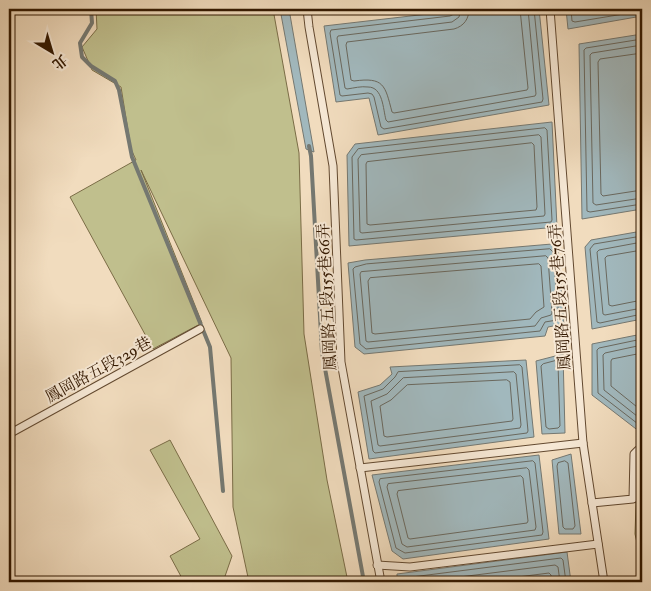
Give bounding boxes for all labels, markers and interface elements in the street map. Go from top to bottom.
north arrow [28,28,78,78]
text: 北 [49,51,70,73]
street label: 鳳岡路五段155巷66弄 [313,223,341,371]
street label: 鳳岡路五段155巷76弄 [545,223,575,371]
street label: 鳳岡路五段329巷 [42,332,155,407]

